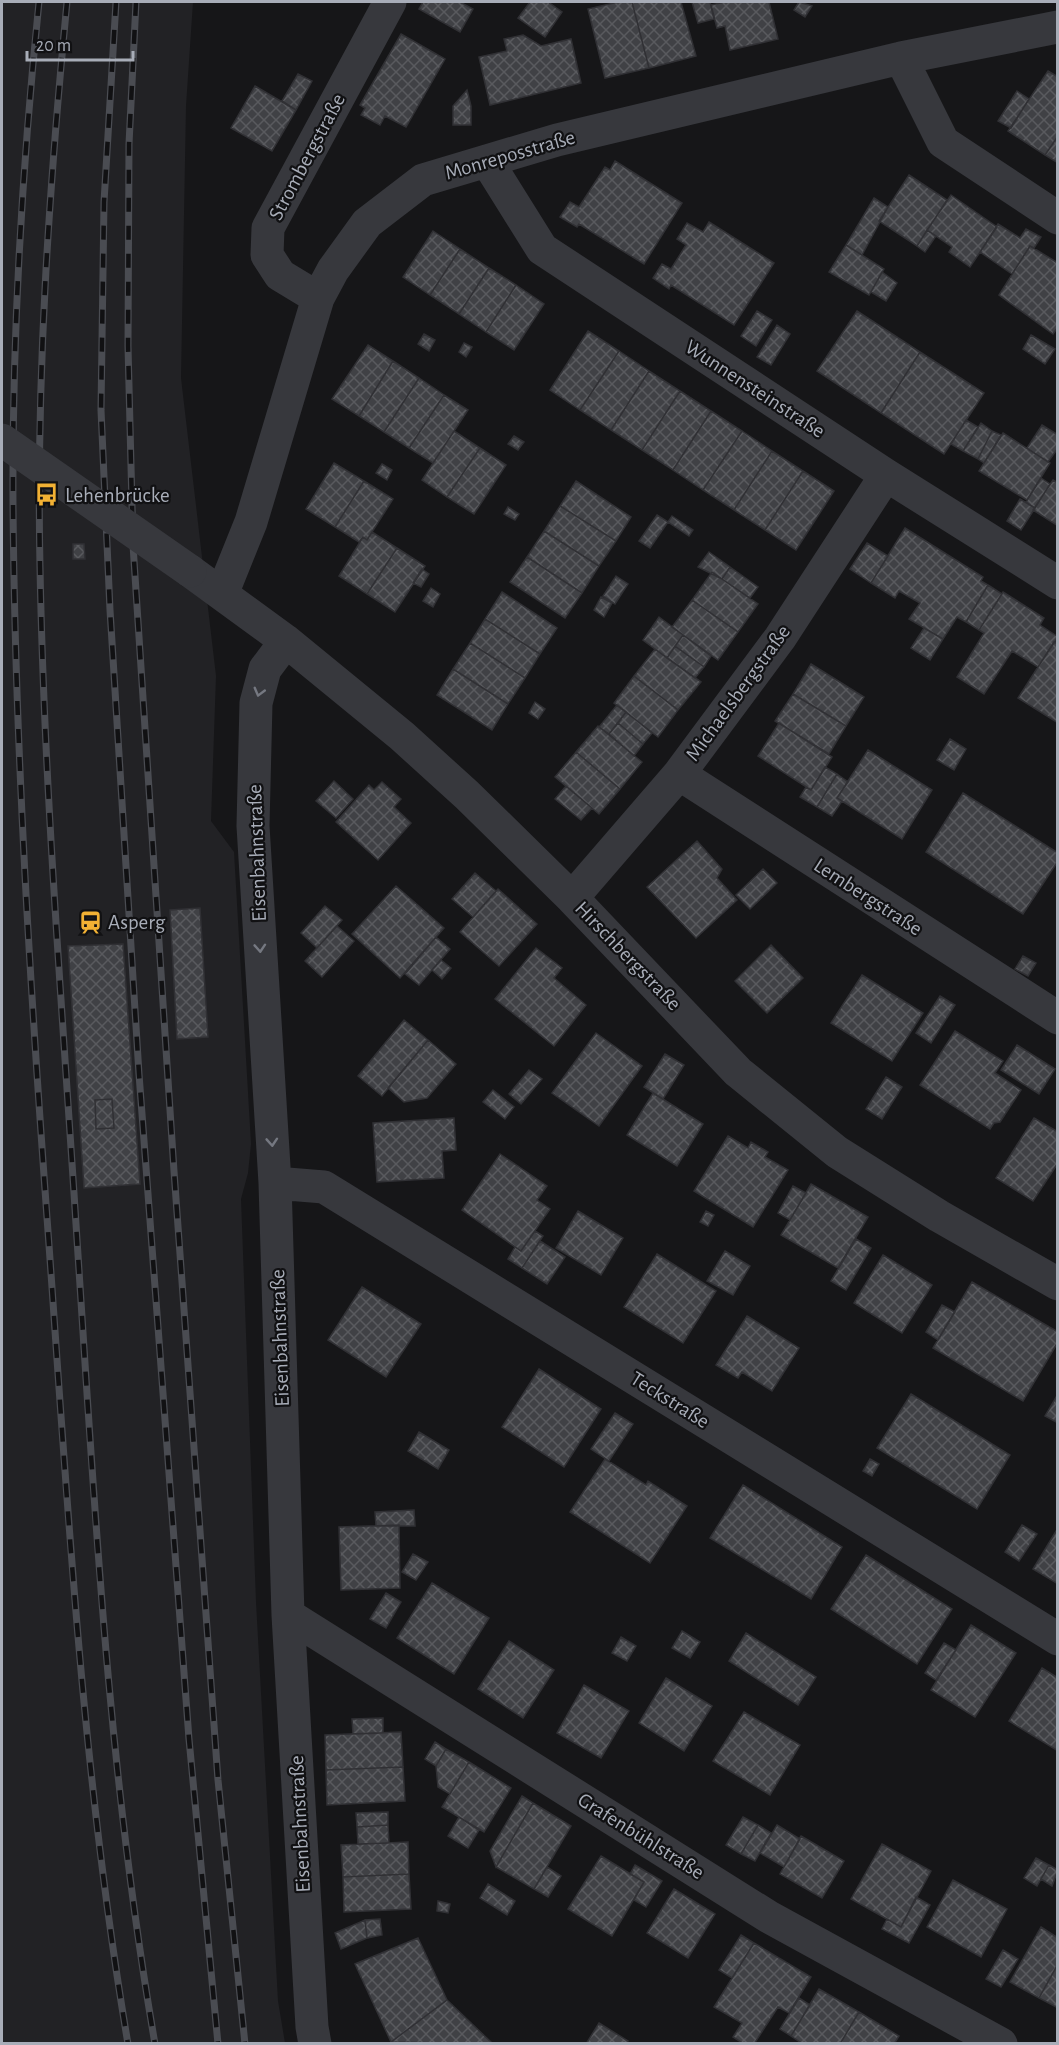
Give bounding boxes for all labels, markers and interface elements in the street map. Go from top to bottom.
scale bar [27,24,134,62]
text: 20 m [36,37,71,55]
street label: Strombergstraße [265,90,349,224]
street label: Monreposstraße [443,126,577,184]
street label: Wunnensteinstraße [681,336,829,442]
bus stop icon: Lehenbrücke [34,482,60,508]
place label: Lehenbrücke [65,485,170,506]
street label: Michaelsbergstraße [682,621,794,765]
one-way arrow [254,686,266,697]
street label: Eisenbahnstraße [244,784,270,922]
street label: Lembergstraße [810,854,926,940]
street label: Hirschbergstraße [571,897,685,1015]
station icon: Asperg [77,909,103,935]
place label: Asperg [108,912,166,933]
one-way arrow [253,943,266,952]
one-way arrow [266,1138,279,1147]
street label: Eisenbahnstraße [267,1269,293,1407]
street label: Teckstraße [627,1368,713,1432]
street label: Eisenbahnstraße [286,1755,314,1893]
street label: Grafenbühlstraße [574,1789,708,1883]

